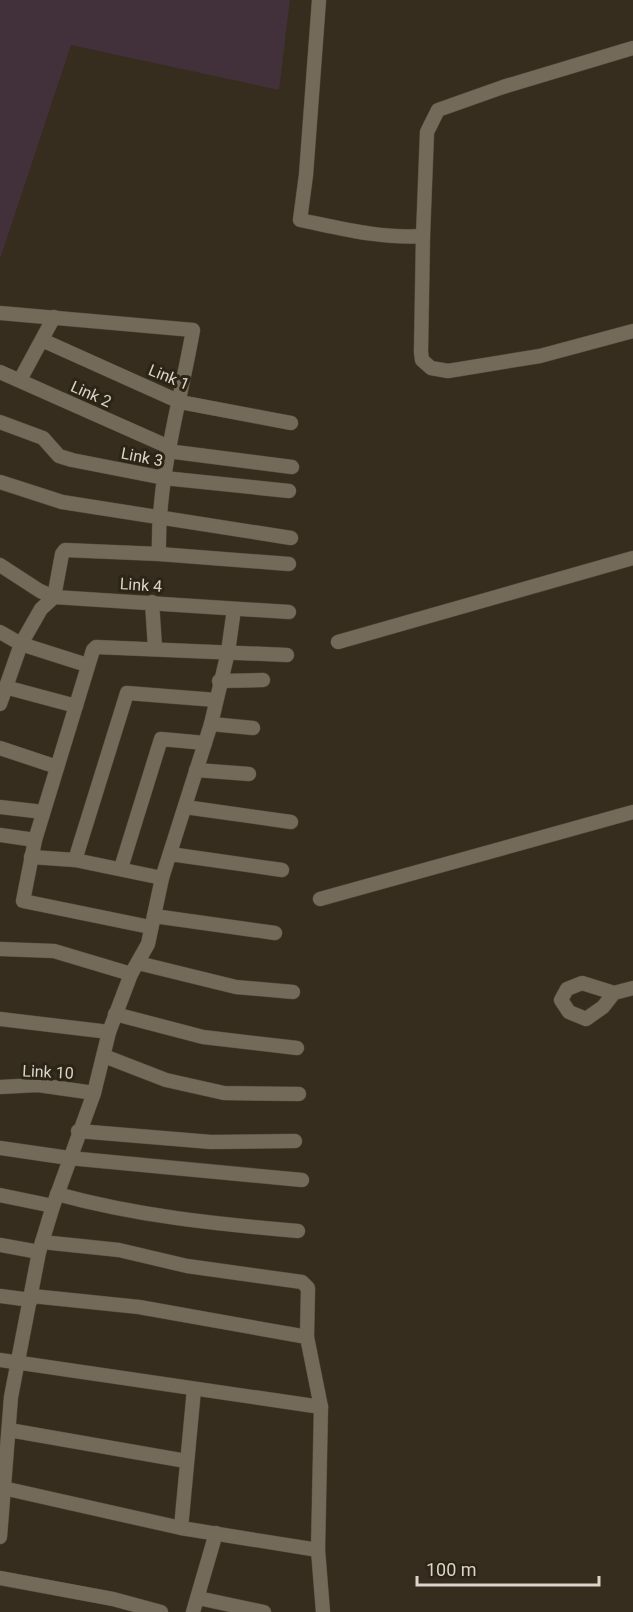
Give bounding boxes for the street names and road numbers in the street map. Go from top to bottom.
street label: Link 1 [146,360,192,394]
street label: Link 2 [68,377,114,411]
street label: Link 3 [119,444,165,470]
street label: Link 4 [119,574,163,596]
street label: Link 10 [22,1061,74,1083]

